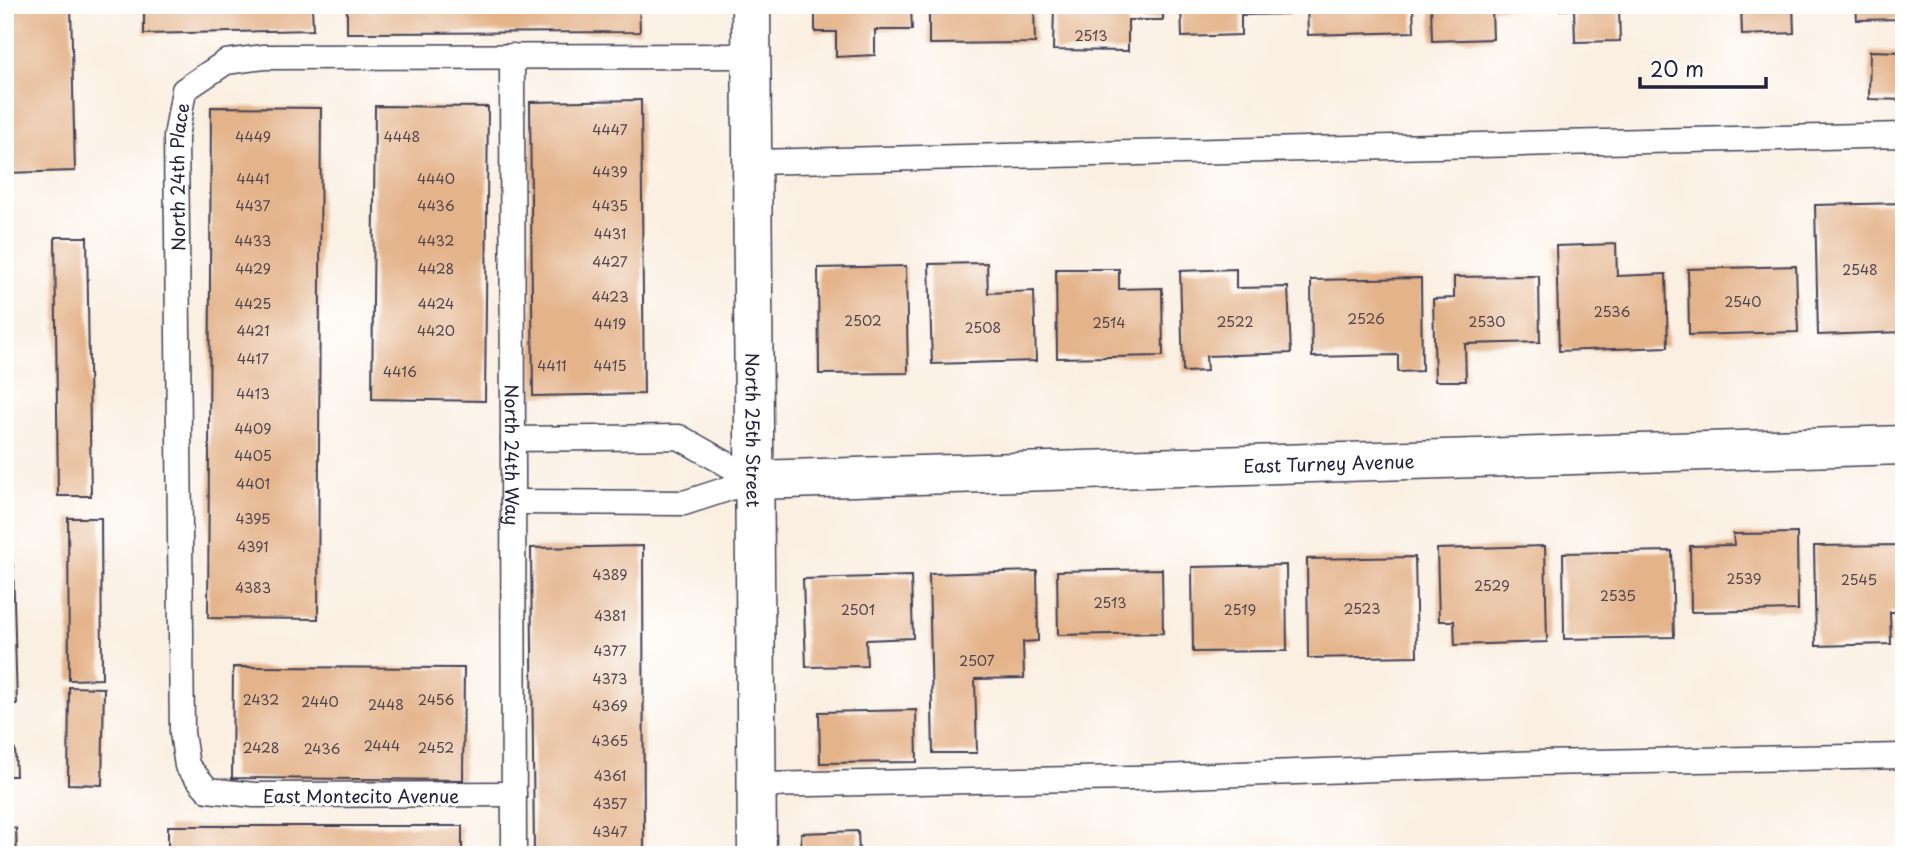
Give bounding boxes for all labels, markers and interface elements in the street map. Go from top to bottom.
house number: 2513 [1074,25,1108,46]
scale bar [1640,46,1766,90]
text: 20 m [1650,52,1704,84]
street label: North 24th Place [163,100,195,251]
house number: 4447 [592,119,628,140]
house number: 4449 [235,126,271,147]
house number: 4448 [384,126,420,147]
house number: 4439 [592,161,628,182]
house number: 4441 [236,168,270,189]
house number: 4440 [417,168,455,189]
house number: 4437 [235,195,271,216]
house number: 4436 [417,195,455,216]
house number: 4435 [592,195,628,216]
house number: 4431 [594,223,626,244]
house number: 4433 [235,230,271,251]
house number: 4432 [418,230,455,251]
house number: 4427 [592,251,628,272]
house number: 4429 [235,258,271,279]
house number: 4428 [418,258,454,279]
house number: 2548 [1842,259,1878,280]
house number: 4423 [591,286,629,307]
house number: 2540 [1724,291,1762,312]
house number: 4425 [235,293,271,314]
house number: 4424 [418,293,454,314]
house number: 2536 [1594,301,1630,322]
house number: 2526 [1347,308,1385,329]
house number: 2502 [844,310,882,331]
house number: 2522 [1216,311,1254,332]
house number: 2530 [1469,311,1505,332]
house number: 2514 [1092,312,1126,333]
house number: 4419 [594,313,626,334]
house number: 2508 [965,317,1001,338]
house number: 4421 [236,320,270,341]
house number: 4420 [417,320,455,341]
house number: 4417 [237,348,269,369]
street label: North 25th Street [740,353,768,507]
house number: 4411 [537,355,567,376]
house number: 4415 [594,355,626,376]
house number: 4416 [383,361,417,382]
house number: 4413 [236,383,270,404]
street label: North 24th Way [499,384,527,526]
house number: 4409 [235,418,271,439]
house number: 4405 [234,445,272,466]
street label: East Turney Avenue [1243,446,1415,479]
house number: 4401 [236,473,270,494]
house number: 4395 [235,508,271,529]
house number: 4391 [237,536,269,557]
house number: 4389 [593,564,627,585]
house number: 2539 [1726,568,1762,589]
house number: 2545 [1841,569,1877,590]
house number: 2529 [1474,575,1510,596]
house number: 4383 [235,577,271,598]
house number: 2535 [1600,585,1636,606]
house number: 2513 [1093,592,1127,613]
house number: 2523 [1343,598,1381,619]
house number: 2501 [841,599,875,620]
house number: 2519 [1224,599,1256,620]
house number: 4381 [594,605,626,626]
house number: 4377 [593,640,627,661]
house number: 2507 [959,650,995,671]
house number: 4373 [593,668,627,689]
house number: 2432 [243,689,279,710]
house number: 2456 [418,689,454,710]
house number: 2440 [301,691,339,712]
house number: 2448 [368,694,404,715]
house number: 4369 [592,695,628,716]
house number: 4365 [592,730,628,751]
house number: 2444 [364,735,400,756]
house number: 2428 [243,737,279,758]
house number: 2452 [418,737,454,758]
house number: 2436 [304,738,341,759]
house number: 4361 [594,765,626,786]
street label: East Montecito Avenue [263,782,459,809]
house number: 4357 [593,793,627,814]
house number: 4347 [593,821,628,842]

